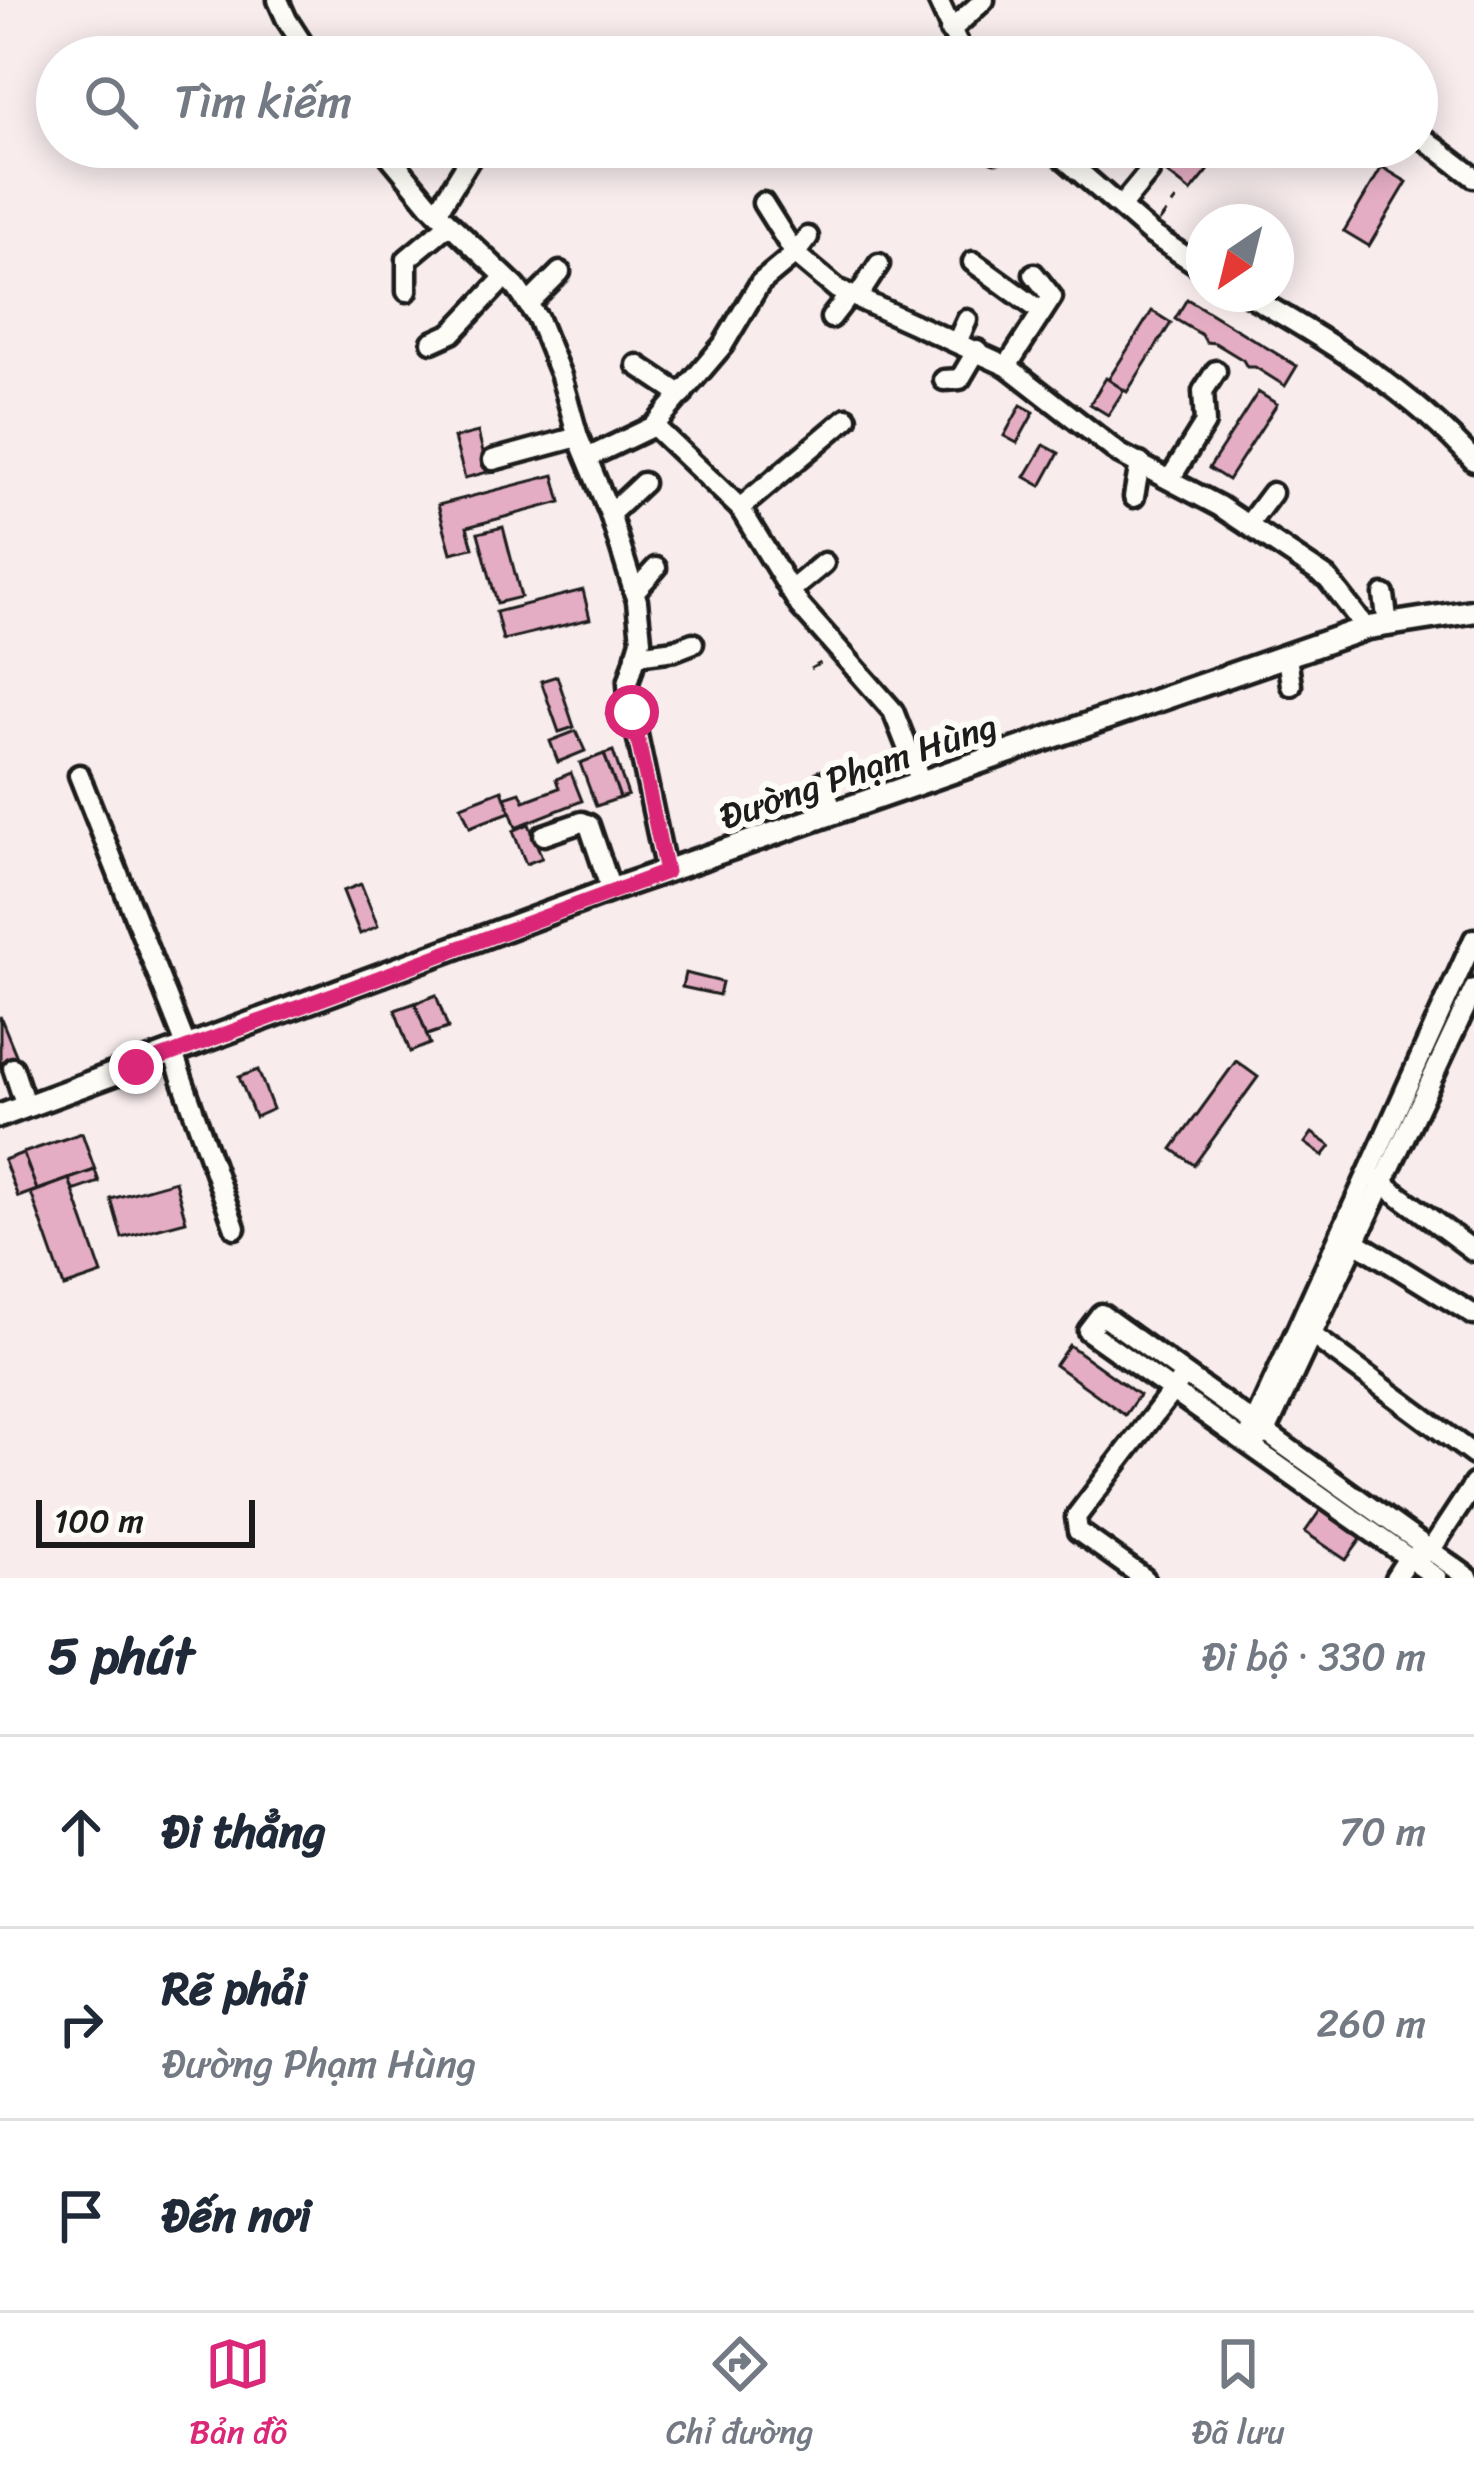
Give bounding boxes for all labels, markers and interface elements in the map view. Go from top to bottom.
search box [36,36,1438,168]
text: Tìm kiếm [174,62,352,142]
icon: search [78,69,144,135]
north arrow [1186,204,1294,312]
route start [605,685,659,739]
street label: Đường Phạm Hùng [711,693,1006,848]
route end [109,1040,163,1094]
text: 100 m [54,1492,144,1550]
scale bar [36,1494,255,1547]
text: 5 phút [48,1611,194,1701]
text: Đi bộ · 330 m [1202,1622,1426,1691]
text: Đi thẳng [162,1792,326,1872]
text: 70 m [1339,1797,1426,1866]
icon: ahead [48,1799,114,1865]
text: Rẽ phải [162,1949,307,2029]
text: 260 m [1317,1989,1426,2058]
icon: right [48,1991,114,2057]
text: Đường Phạm Hùng [162,2029,476,2098]
text: Đến nơi [162,2176,311,2256]
icon: arrive [48,2183,114,2249]
tab: Bản đồ [189,2331,287,2461]
tab: Chỉ đường [666,2331,813,2461]
tab: Đã lưu [1192,2331,1285,2461]

